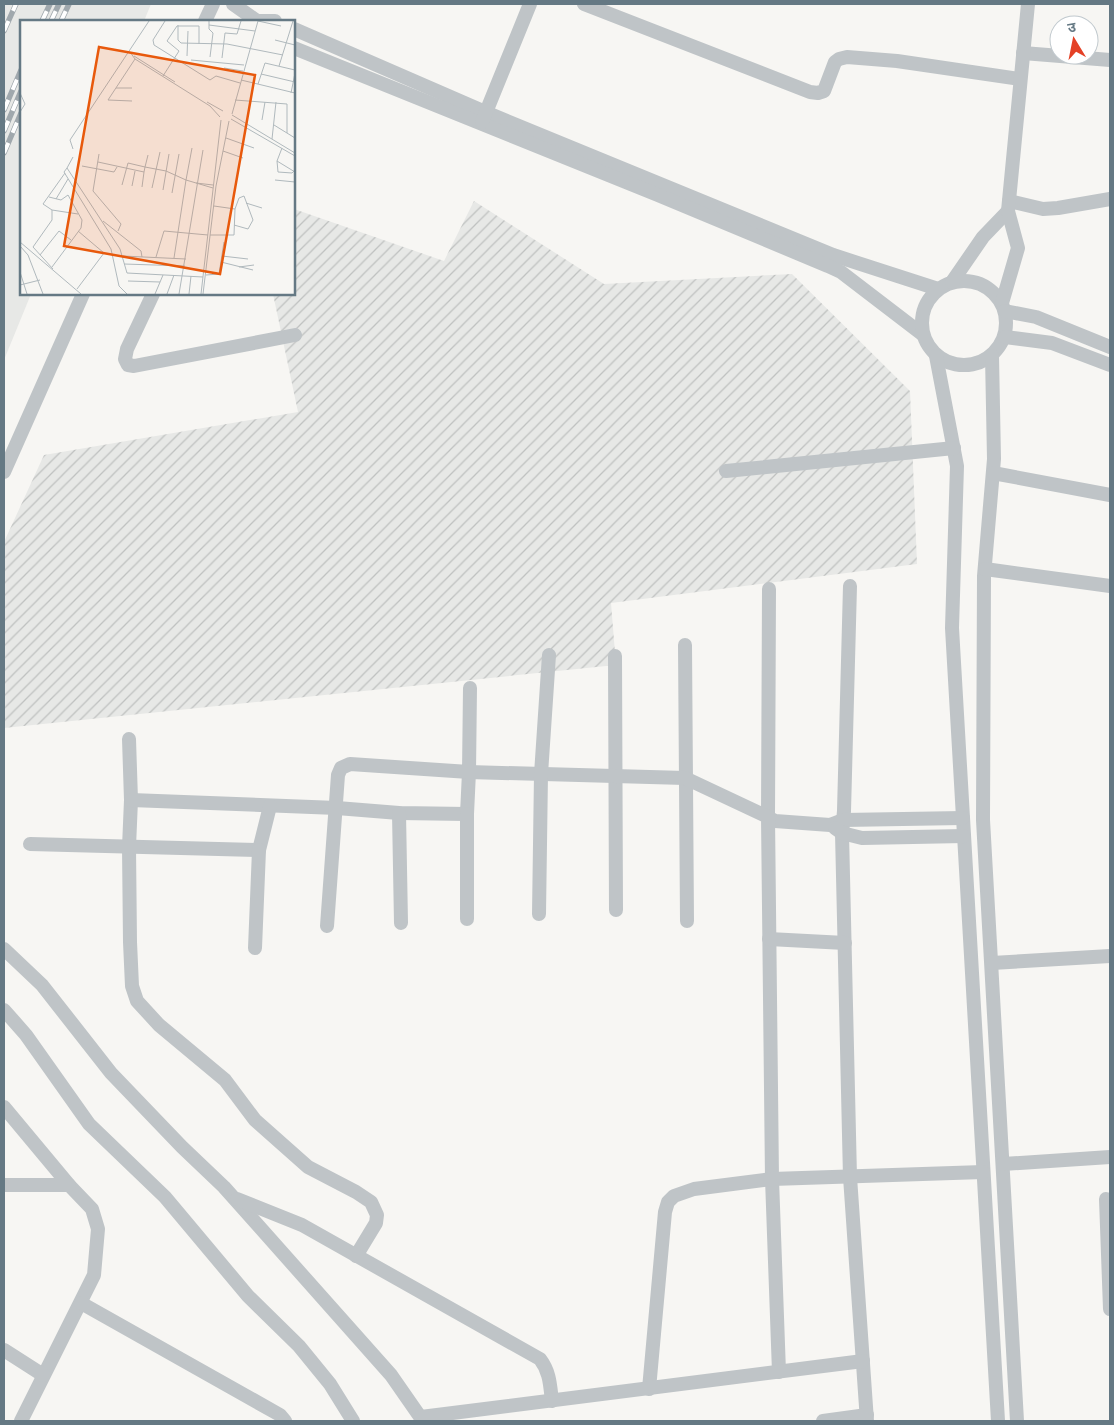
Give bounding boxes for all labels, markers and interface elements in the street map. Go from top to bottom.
north arrow [1049,15,1099,65]
text: उ [1066,17,1078,37]
inset map [20,20,295,295]

